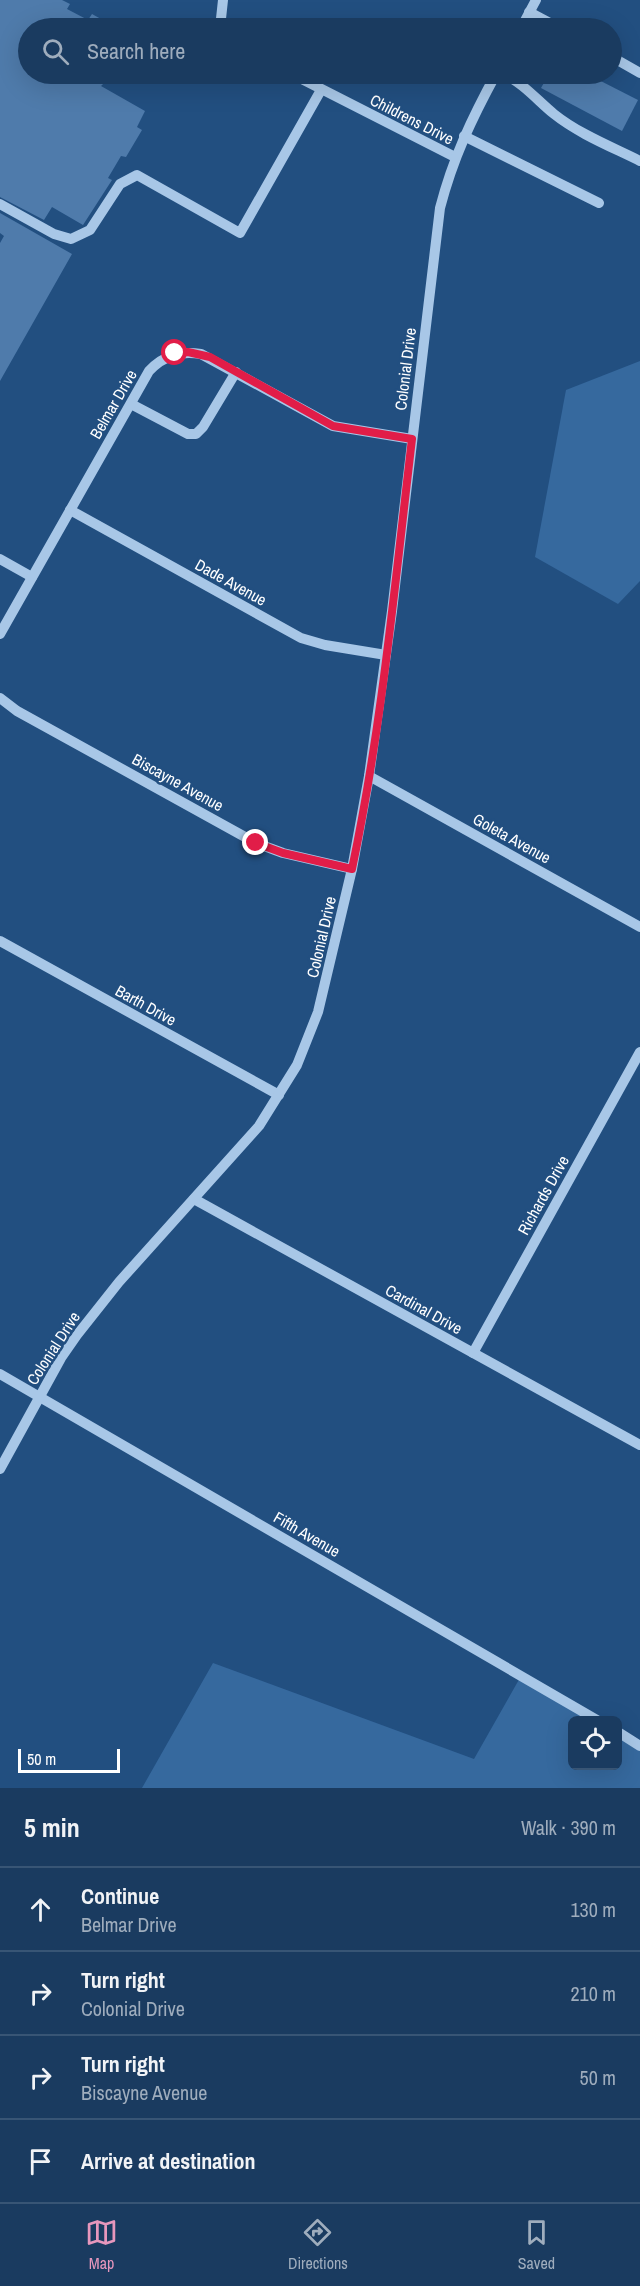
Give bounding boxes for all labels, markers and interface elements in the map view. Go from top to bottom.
search box [18,18,622,84]
icon: search [39,35,72,68]
text: Search here [87,36,185,66]
street label: Childrens Drive [366,89,458,149]
street label: Colonial Drive [389,326,421,412]
route start [161,339,187,365]
street label: Belmar Drive [84,365,142,443]
street label: Dade Avenue [191,553,271,611]
street label: Biscayne Avenue [128,748,228,816]
street label: Goleta Avenue [469,808,555,868]
route end [242,829,268,855]
street label: Colonial Drive [301,894,341,980]
street label: Barth Drive [112,979,180,1031]
street label: Richards Drive [512,1151,574,1239]
street label: Cardinal Drive [382,1279,466,1339]
street label: Colonial Drive [21,1307,85,1389]
street label: Fifth Avenue [270,1506,344,1562]
map controls [568,1716,622,1770]
button: locate [568,1716,622,1770]
scale bar [18,1746,120,1774]
text: 50 m [27,1748,56,1770]
text: 5 min [24,1810,80,1845]
text: Walk · 390 m [521,1814,616,1841]
text: Continue [81,1881,159,1911]
icon: ahead [24,1893,57,1926]
text: 130 m [570,1896,616,1923]
text: Belmar Drive [81,1911,177,1938]
text: Turn right [81,1965,165,1995]
icon: right [24,1977,57,2010]
text: 210 m [570,1980,616,2007]
text: Colonial Drive [81,1995,185,2022]
text: Turn right [81,2049,165,2079]
icon: right [24,2061,57,2094]
text: 50 m [580,2064,616,2091]
text: Biscayne Avenue [81,2079,207,2106]
icon: arrive [24,2145,57,2178]
text: Arrive at destination [81,2146,255,2176]
tab: Map [85,2216,118,2274]
tab: Directions [288,2216,348,2274]
tab: Saved [518,2216,555,2274]

